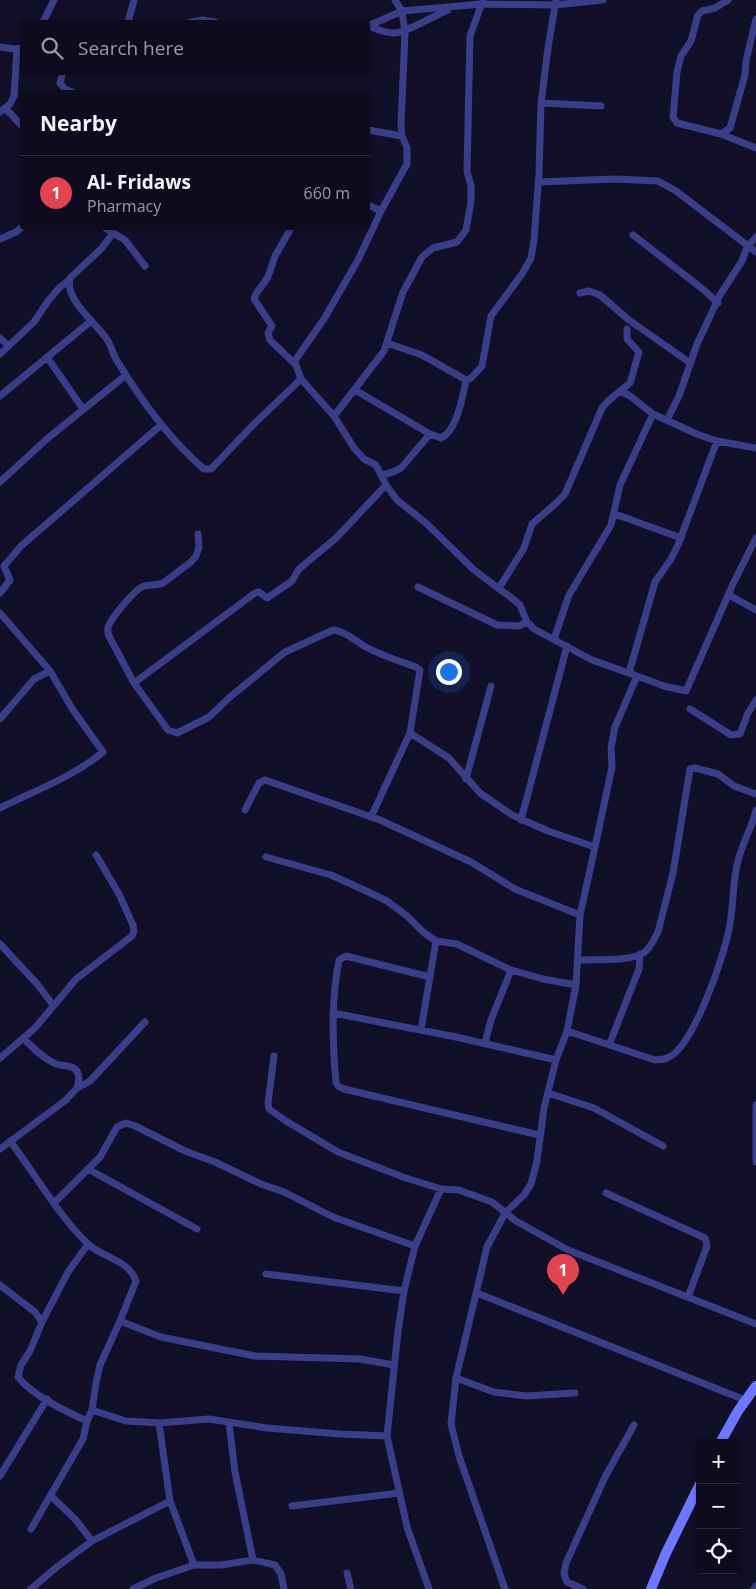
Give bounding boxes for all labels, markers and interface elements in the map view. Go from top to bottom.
search box [20,20,370,75]
icon: search [38,34,66,62]
text: Search here [78,35,184,61]
text: Nearby [40,109,117,137]
text: Al- Fridaws [87,169,191,195]
text: 1 [51,182,61,204]
text: 660 m [304,182,350,204]
text: Pharmacy [87,195,161,217]
your location [436,659,462,685]
pin: 1 [547,1254,579,1295]
map controls [696,1439,741,1574]
button: + [696,1439,741,1484]
button: − [696,1484,741,1529]
button: locate [696,1529,741,1574]

